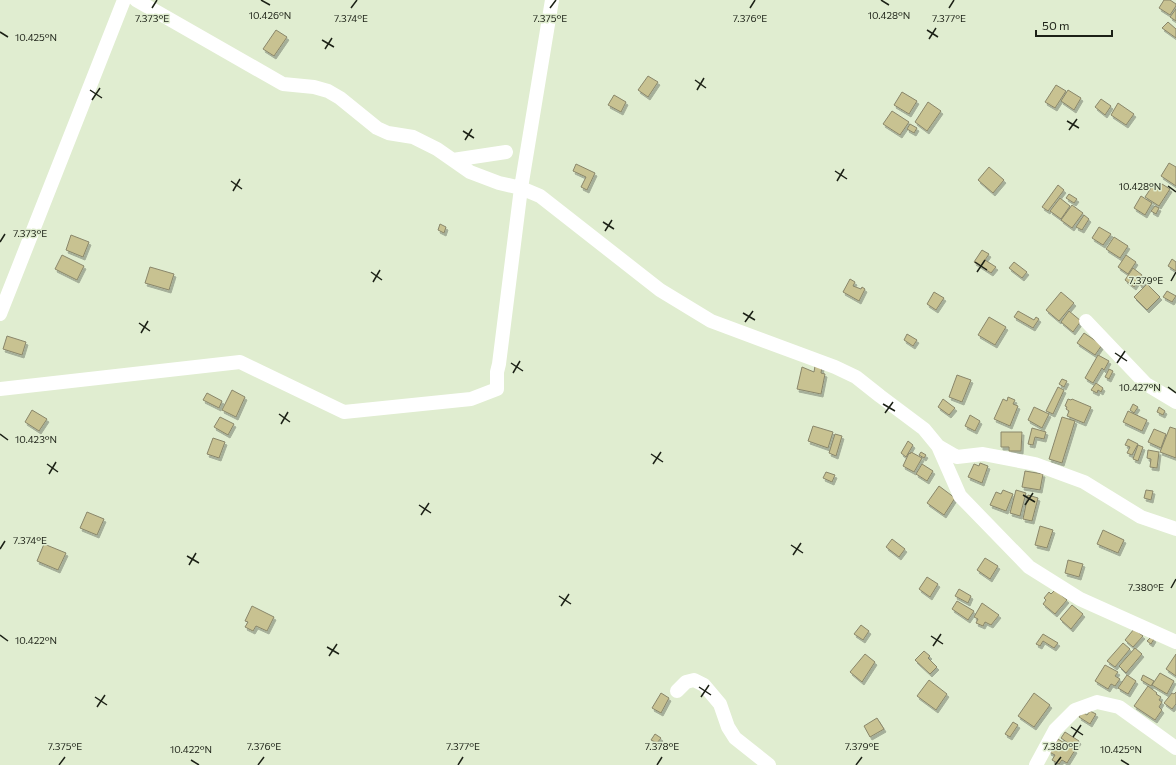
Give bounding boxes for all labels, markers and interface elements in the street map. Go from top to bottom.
text: 10.426°N [249,9,291,21]
text: 10.428°N [868,9,910,21]
text: 7.373°E [135,12,169,24]
text: 7.374°E [334,12,368,24]
text: 7.375°E [533,12,567,24]
text: 7.376°E [733,12,767,24]
text: 7.377°E [932,12,966,24]
scale bar [1036,12,1112,38]
text: 50 m [1042,18,1070,32]
text: 10.425°N [15,31,57,43]
text: 10.428°N [1119,180,1161,192]
text: 7.373°E [13,227,47,239]
text: 7.379°E [1129,274,1163,286]
text: 10.427°N [1119,381,1161,393]
text: 10.423°N [15,433,57,445]
text: 7.374°E [13,534,47,546]
text: 7.380°E [1128,581,1164,593]
text: 10.422°N [15,634,57,646]
text: 7.375°E [48,740,82,752]
text: 7.376°E [247,740,281,752]
text: 7.377°E [446,740,480,752]
text: 7.378°E [645,740,679,752]
text: 7.379°E [845,740,879,752]
text: 7.380°E [1043,740,1079,752]
text: 10.422°N [170,743,212,755]
text: 10.425°N [1100,743,1142,755]

